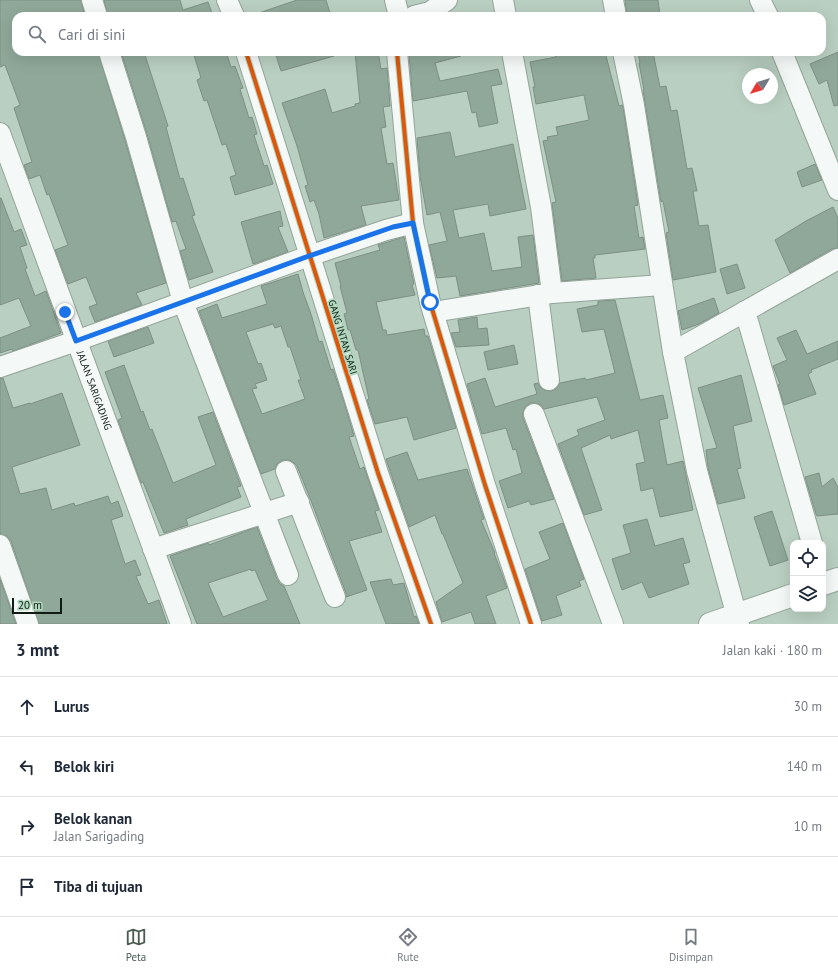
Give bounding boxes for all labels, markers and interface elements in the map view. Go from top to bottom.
search box [12,12,826,56]
icon: search [26,23,48,45]
text: Cari di sini [58,25,126,44]
north arrow [742,68,778,104]
route start [421,293,439,311]
street label: GANG INTAN SARI [325,298,361,376]
route end [56,303,74,321]
street label: JALAN SARIGADING [74,348,115,432]
map controls [790,540,826,612]
button: locate [790,540,826,576]
button: layers [790,576,826,612]
scale bar [12,596,62,615]
text: 20 m [18,598,42,612]
text: 3 mnt [16,639,59,661]
text: Jalan kaki · 180 m [723,642,822,659]
icon: ahead [16,696,38,718]
text: Lurus [54,697,89,716]
text: 30 m [794,698,822,715]
icon: left [16,756,38,778]
text: Belok kiri [54,757,114,776]
text: 140 m [787,758,822,775]
text: Belok kanan [54,809,132,828]
icon: right [16,816,38,838]
text: 10 m [794,818,822,835]
text: Jalan Sarigading [54,828,144,845]
icon: arrive [16,876,38,898]
text: Tiba di tujuan [54,877,143,896]
tab: Peta [125,926,147,964]
tab: Rute [397,926,419,964]
tab: Disimpan [669,926,713,964]

